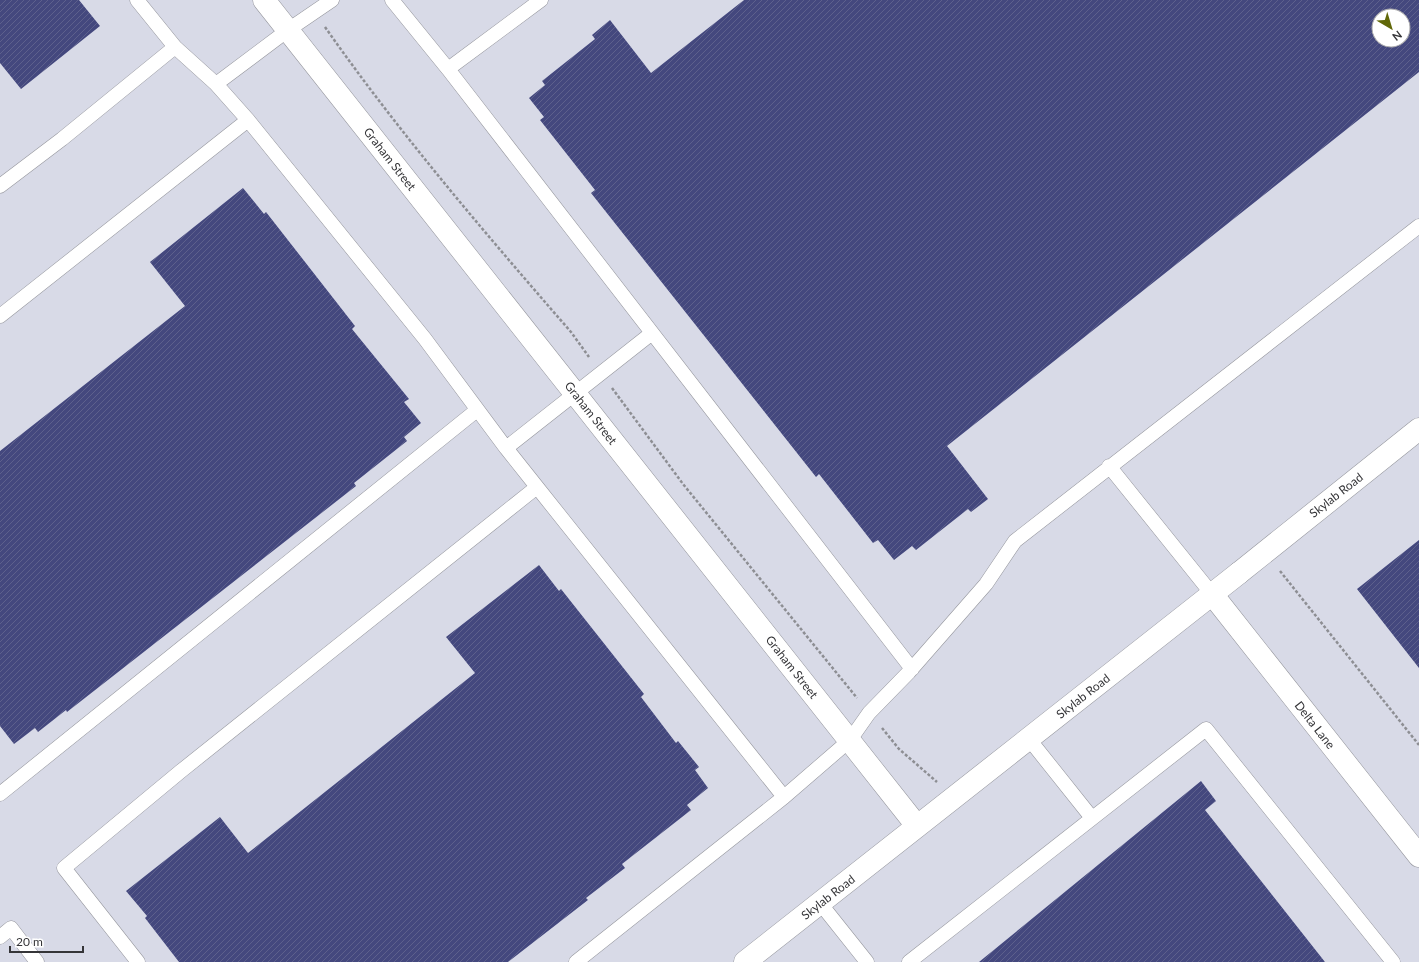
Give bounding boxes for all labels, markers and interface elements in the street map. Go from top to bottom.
north arrow [1371,8,1411,48]
text: N [1390,29,1405,44]
street label: Graham Street [361,124,420,194]
street label: Graham Street [562,378,621,448]
street label: Skylab Road [1306,469,1366,521]
street label: Graham Street [763,632,822,702]
street label: Skylab Road [1053,670,1113,722]
street label: Delta Lane [1292,698,1338,752]
street label: Skylab Road [798,871,858,923]
scale bar [10,928,83,954]
text: 20 m [16,934,43,949]

